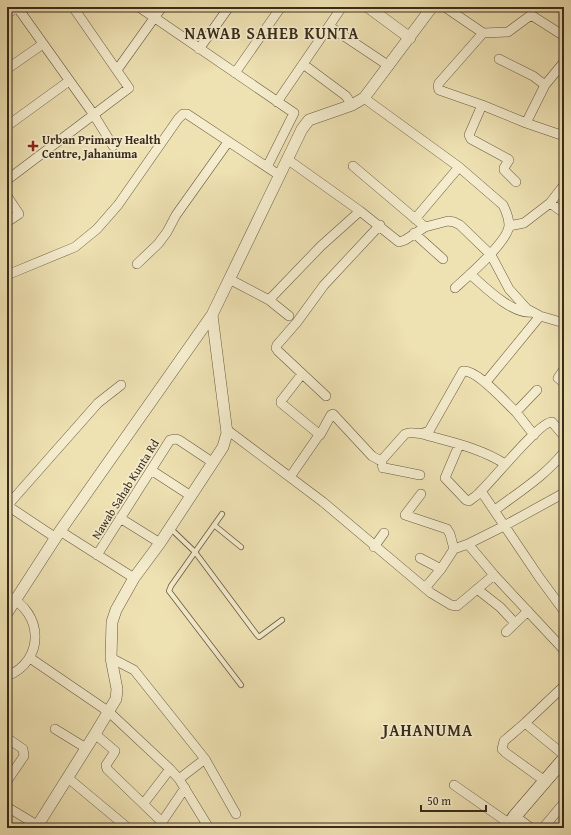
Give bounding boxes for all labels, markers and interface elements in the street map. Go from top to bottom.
district label: NAWAB SAHEB KUNTA [185,21,359,45]
place label: Urban Primary Health Centre, Jahanuma [42,131,161,162]
marker: Urban Primary Health Centre, Jahanuma [27,140,39,152]
street label: Nawab Sahab Kunta Rd [87,435,163,542]
district label: JAHANUMA [380,718,473,742]
scale bar [421,787,486,813]
text: 50 m [427,792,451,809]

